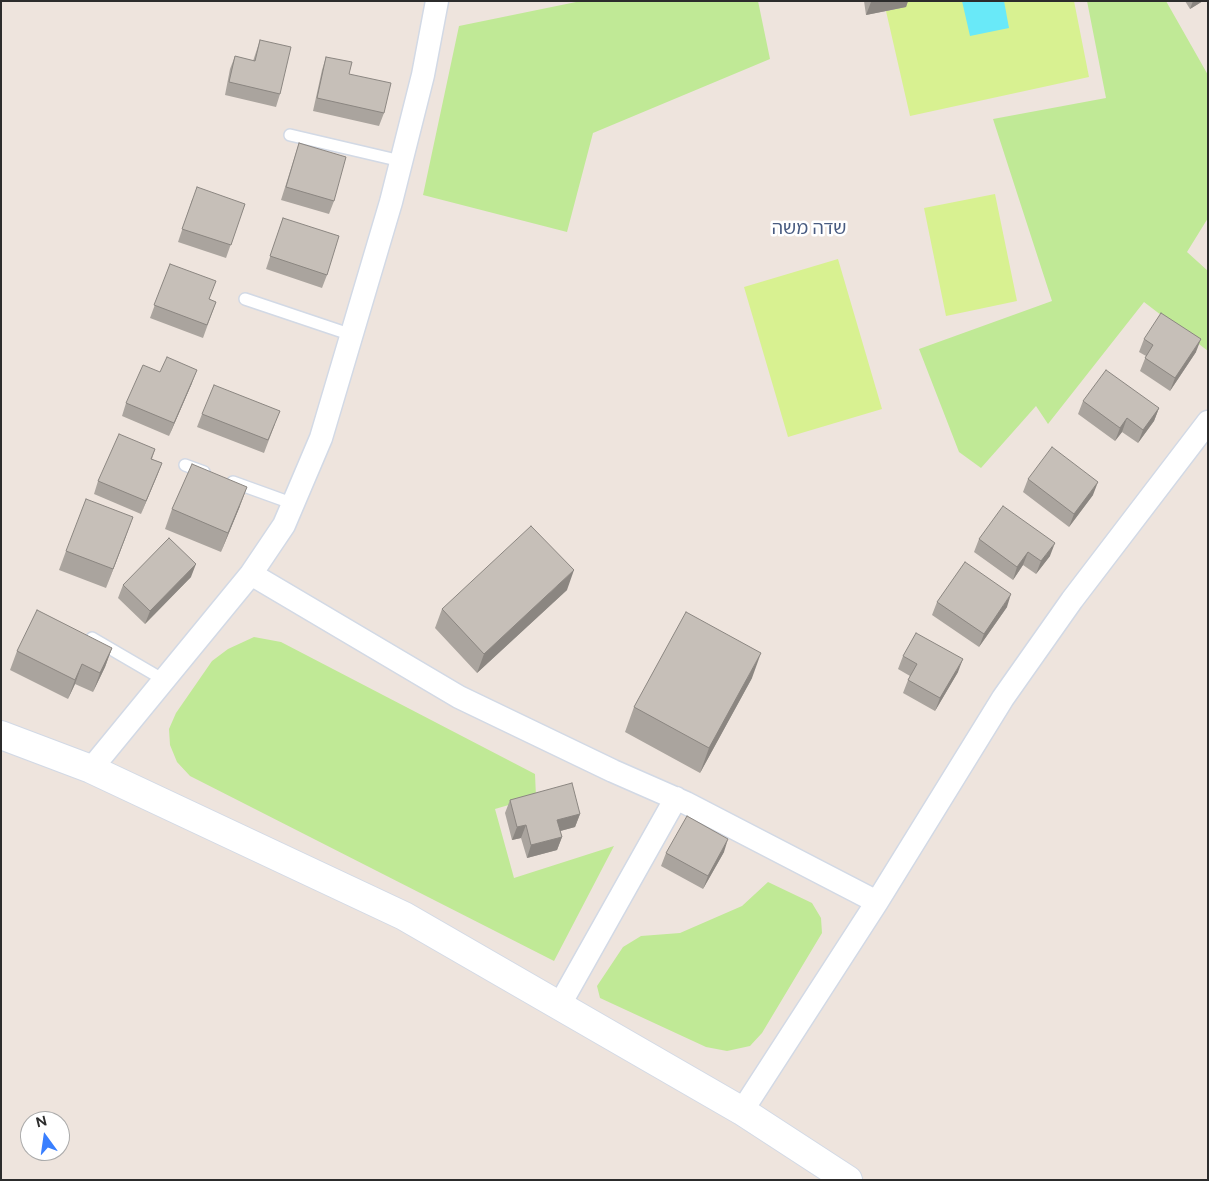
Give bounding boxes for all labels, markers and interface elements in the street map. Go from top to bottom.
district label: שדה משה [772,218,846,240]
north arrow [20,1111,70,1161]
text: N [34,1112,49,1131]

